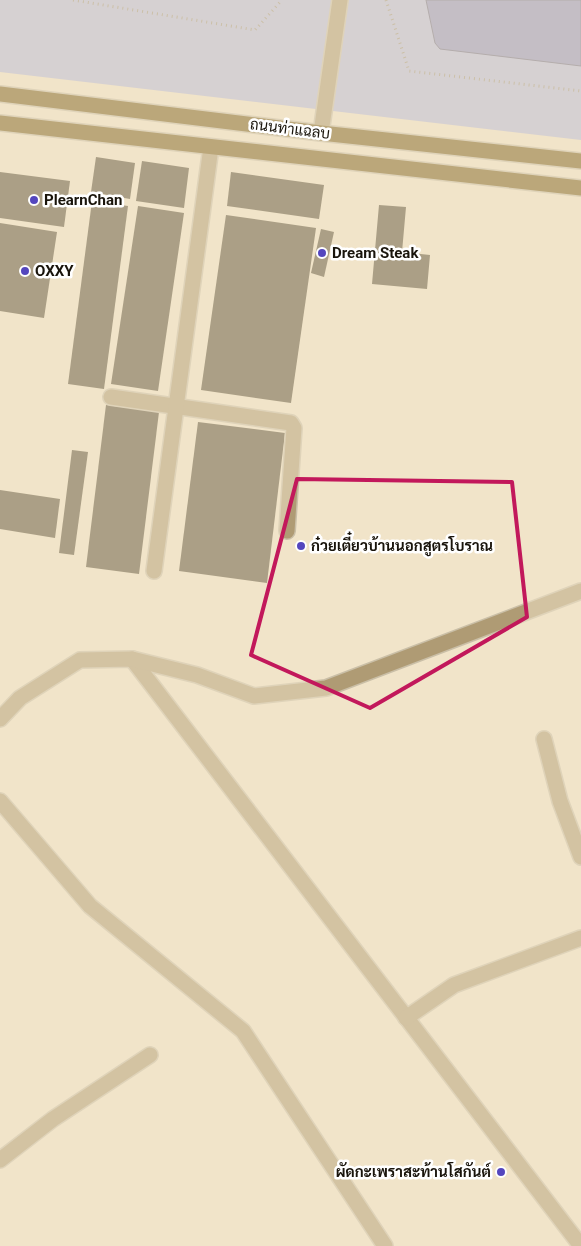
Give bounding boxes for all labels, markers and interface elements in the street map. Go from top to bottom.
street label: ถนนท่าแฉลบ [249,114,331,143]
place label: PlearnChan [44,191,122,209]
marker: PlearnChan [28,194,40,206]
place label: Dream Steak [332,244,419,262]
marker: Dream Steak [316,247,328,259]
place label: OXXY [35,262,74,280]
marker: OXXY [19,265,31,277]
place label: ก๋วยเตี๋ยวบ้านนอกสูตรโบราณ [311,531,493,557]
marker: ก๋วยเตี๋ยวบ้านนอกสูตรโบราณ [295,540,307,552]
place label: ผัดกะเพราสะท้านโสกันต์ [336,1161,492,1181]
marker: ผัดกะเพราสะท้านโสกันต์ [495,1166,507,1178]

